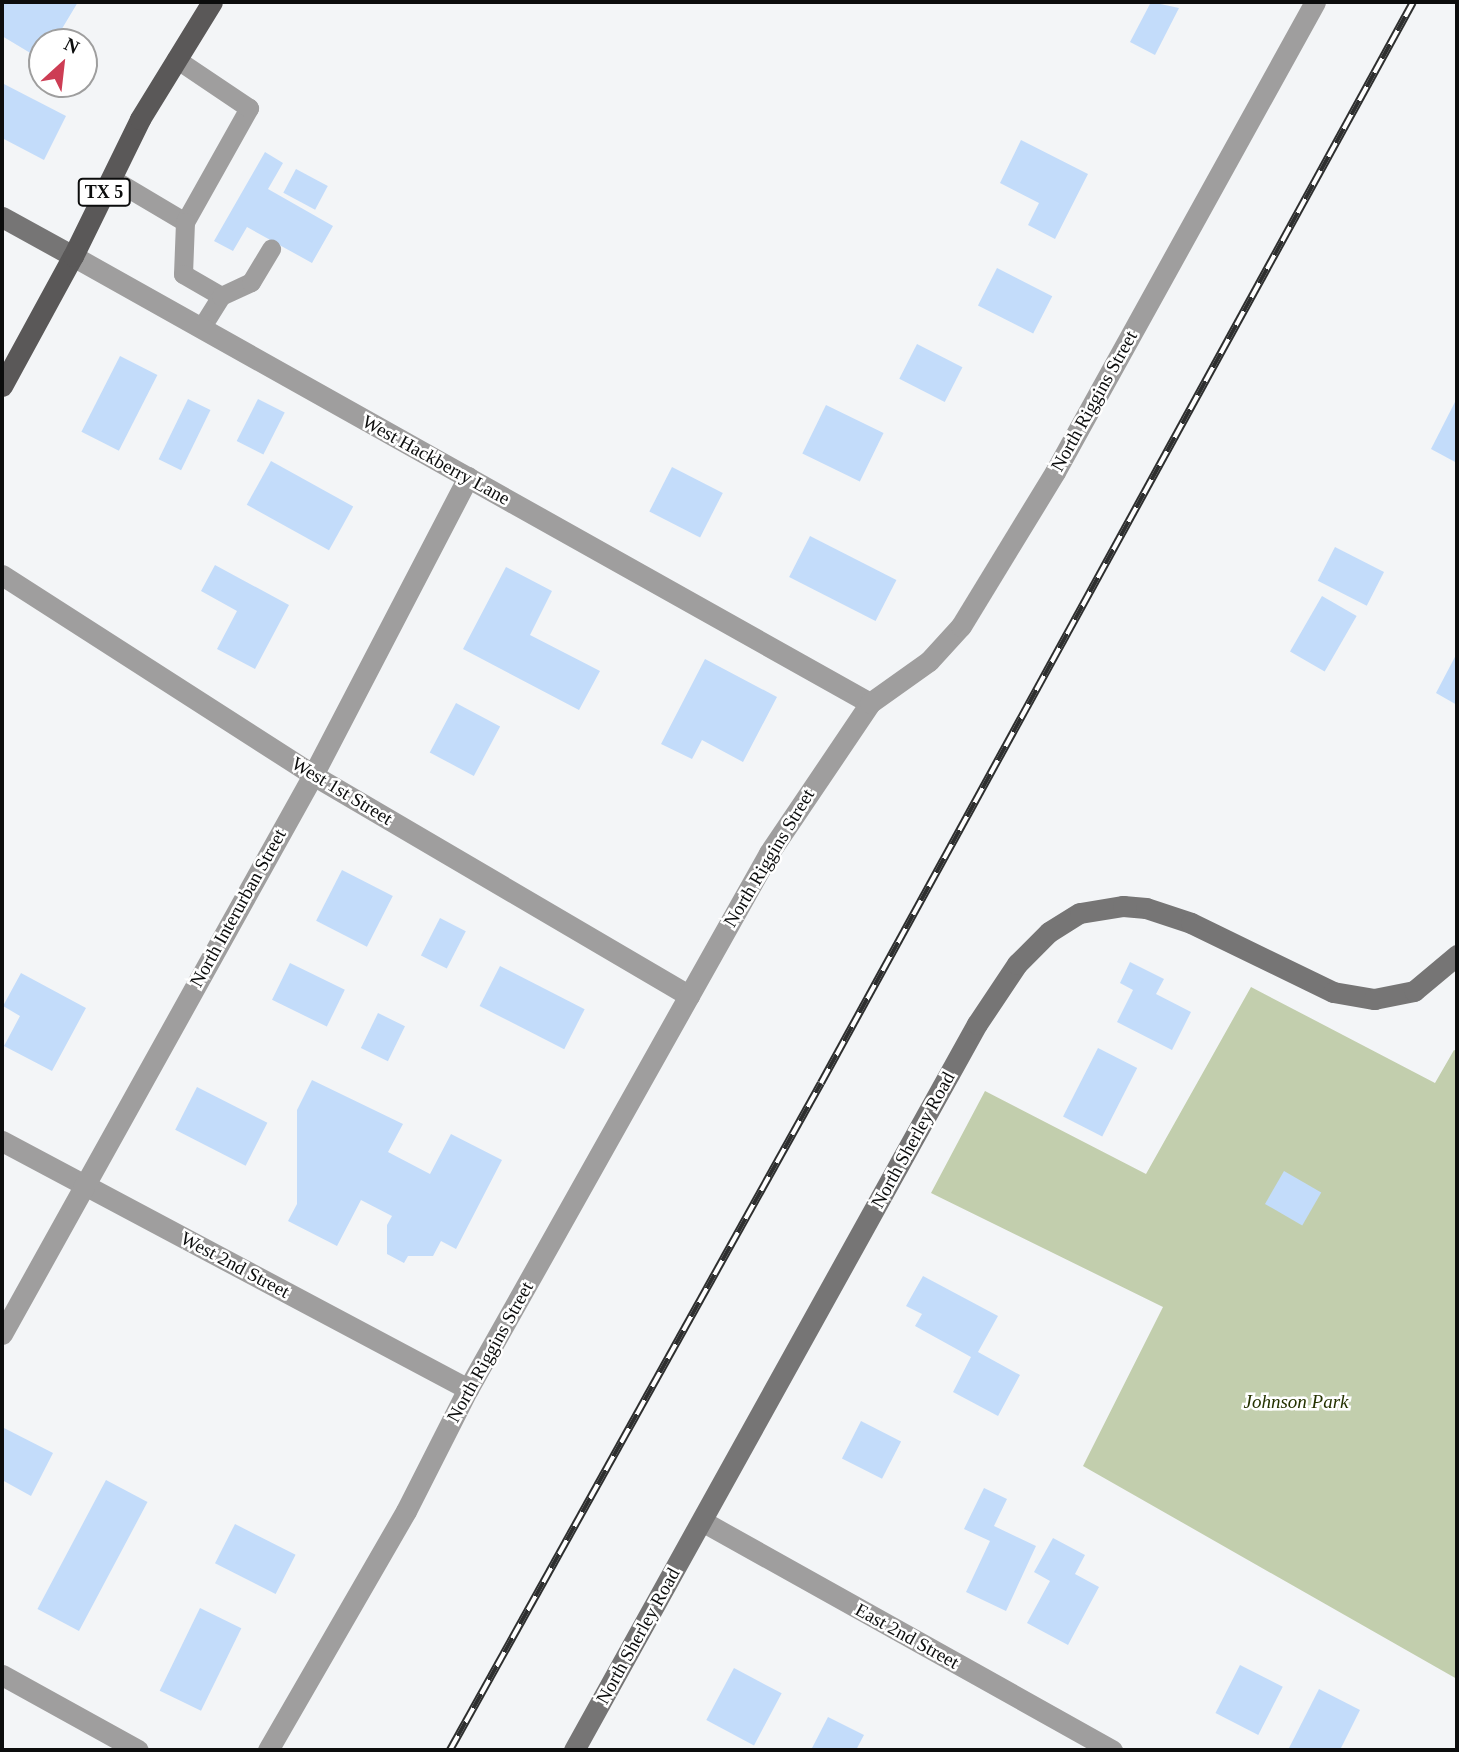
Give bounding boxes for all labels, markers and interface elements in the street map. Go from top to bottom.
north arrow [28,28,98,98]
text: N [61,33,83,58]
road number: TX 5 [76,177,132,206]
street label: North Riggins Street [1046,327,1142,475]
street label: West Hackberry Lane [358,410,514,510]
street label: West 1st Street [287,752,397,830]
street label: North Riggins Street [719,785,819,931]
street label: North Interurban Street [185,825,291,991]
street label: North Sherley Road [866,1068,960,1212]
street label: West 2nd Street [177,1227,293,1303]
street label: North Riggins Street [442,1278,538,1426]
park label: Johnson Park [1243,1391,1349,1413]
street label: North Sherley Road [591,1564,685,1708]
street label: East 2nd Street [851,1598,963,1674]

